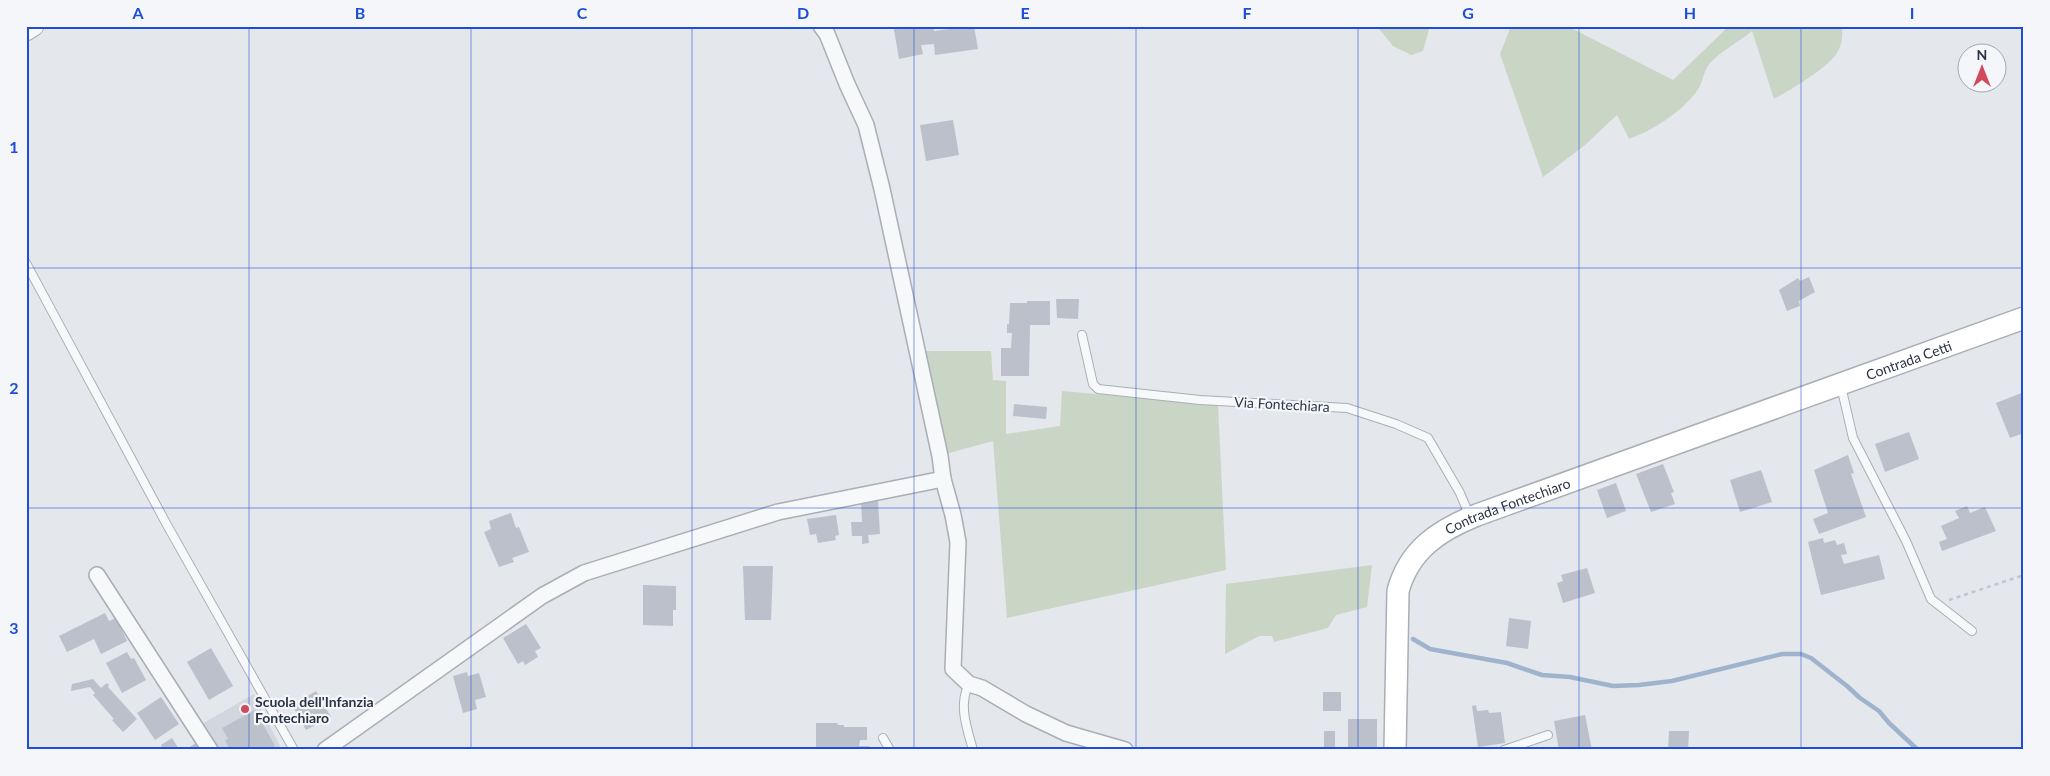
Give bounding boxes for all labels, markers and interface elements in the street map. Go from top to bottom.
text: A [131,3,144,22]
text: B [355,3,365,22]
text: C [577,3,588,22]
text: D [797,3,809,22]
text: E [1020,3,1030,22]
text: F [1242,3,1252,22]
text: G [1462,3,1474,22]
text: H [1684,3,1696,22]
text: I [1910,3,1914,22]
north arrow [1958,42,2008,92]
text: N [1977,46,1987,63]
text: 1 [9,137,19,156]
street label: Contrada Cetti [1863,336,1954,383]
text: 2 [9,378,19,397]
street label: Via Fontechiara [1234,393,1330,415]
street label: Contrada Fontechiaro [1441,474,1572,537]
text: 3 [9,618,19,637]
place label: Scuola dell'Infanzia Fontechiaro [255,693,374,726]
marker: Scuola dell'Infanzia Fontechiaro [239,703,251,715]

